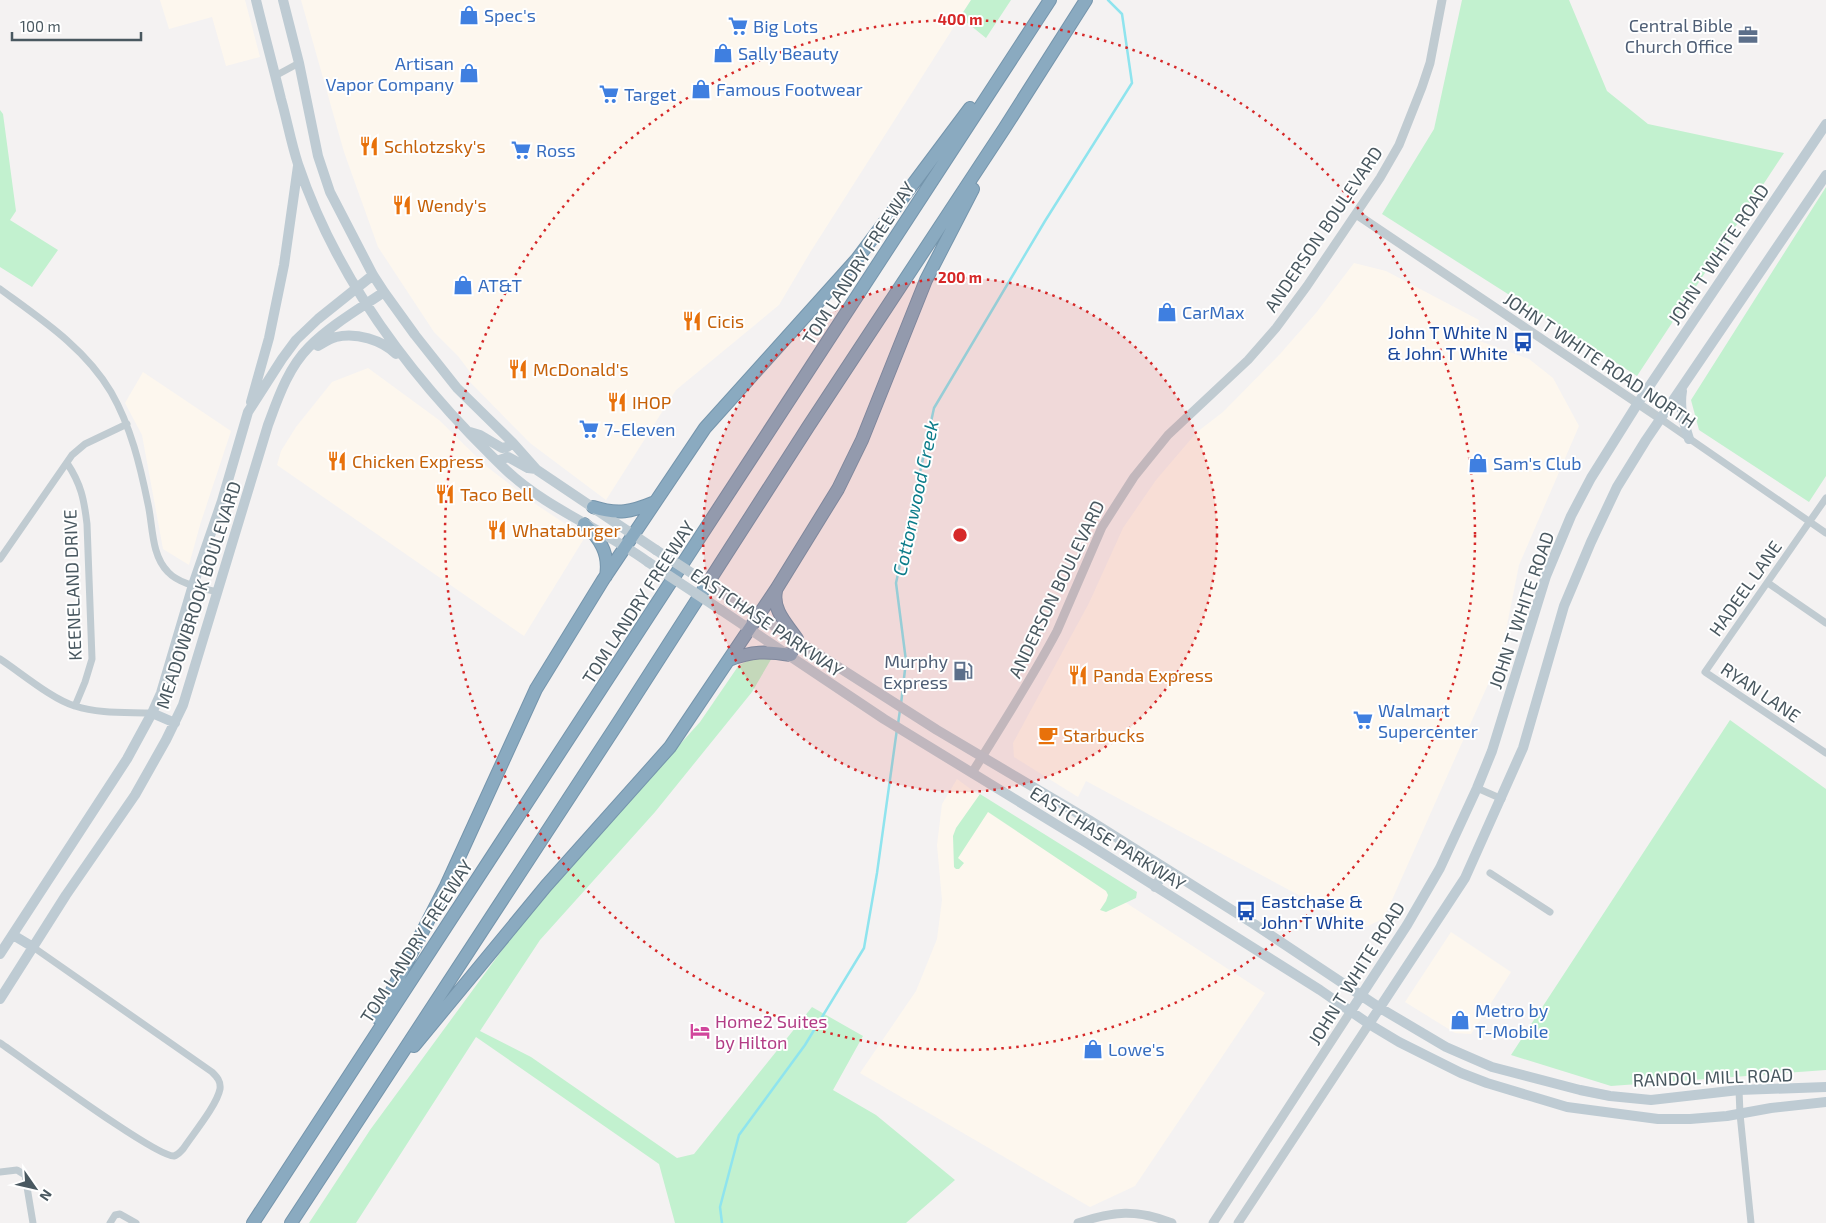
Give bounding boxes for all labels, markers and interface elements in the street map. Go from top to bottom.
shop icon: Spec's [458,4,480,26]
place label: Spec's [484,4,536,26]
scale bar [12,10,141,42]
text: 400 m [938,10,982,28]
place label: Central Bible Church Office [1625,14,1733,57]
supermarket icon: Big Lots [727,15,749,37]
place label: Big Lots [753,15,818,37]
text: 100 m [20,17,61,35]
office icon: Central Bible Church Office [1737,24,1759,46]
shop icon: Sally Beauty [712,42,734,64]
place label: Sally Beauty [738,42,839,64]
place label: Artisan Vapor Company [326,52,454,95]
shop icon: Artisan Vapor Company [458,62,480,84]
shop icon: Famous Footwear [690,78,712,100]
place label: Famous Footwear [716,78,863,100]
supermarket icon: Target [598,83,620,105]
place label: Target [624,83,676,105]
restaurant icon: Schlotzsky's [358,135,380,157]
place label: Schlotzsky's [384,135,486,157]
supermarket icon: Ross [510,139,532,161]
place label: Ross [536,139,576,161]
street label: ANDERSON BOULEVARD [1259,142,1387,316]
street label: TOM LANDRY FREEWAY [797,177,919,349]
street label: JOHN T WHITE ROAD [1663,180,1773,328]
restaurant icon: Wendy's [391,194,413,216]
place label: Wendy's [417,194,487,216]
text: 200 m [938,268,982,286]
shop icon: AT&T [452,274,474,296]
place label: AT&T [478,274,522,296]
street label: JOHN T WHITE ROAD NORTH [1500,287,1700,433]
shop icon: CarMax [1156,301,1178,323]
place label: CarMax [1182,301,1245,323]
restaurant icon: Cicis [681,310,703,332]
place label: Cicis [707,310,744,332]
place label: John T White N & John T White [1387,321,1508,364]
bus stop icon: John T White N & John T White [1512,331,1534,353]
restaurant icon: McDonald's [507,358,529,380]
place label: McDonald's [533,358,629,380]
restaurant icon: IHOP [606,391,628,413]
place label: IHOP [632,391,671,413]
supermarket icon: 7-Eleven [578,418,600,440]
place label: 7-Eleven [604,418,676,440]
water label: Cottonwood Creek [887,418,943,578]
restaurant icon: Chicken Express [326,450,348,472]
place label: Chicken Express [352,450,484,472]
shop icon: Sam's Club [1467,452,1489,474]
place label: Sam's Club [1493,452,1582,474]
street label: MEADOWBROOK BOULEVARD [151,478,245,712]
restaurant icon: Taco Bell [434,483,456,505]
place label: Taco Bell [460,483,534,505]
street label: ANDERSON BOULEVARD [1003,497,1109,681]
street label: KEENELAND DRIVE [58,509,86,661]
street label: TOM LANDRY FREEWAY [577,516,699,688]
restaurant icon: Whataburger [486,519,508,541]
place label: Whataburger [512,519,621,541]
centre of rings [951,526,969,544]
street label: JOHN T WHITE ROAD [1484,528,1558,692]
street label: HADEEL LANE [1704,536,1786,640]
street label: EASTCHASE PARKWAY [687,563,848,682]
place label: Murphy Express [883,650,948,693]
street label: RYAN LANE [1717,657,1805,727]
fuel station icon: Murphy Express [952,660,974,682]
restaurant icon: Panda Express [1067,664,1089,686]
place label: Panda Express [1093,664,1213,686]
place label: Walmart Supercenter [1378,699,1478,742]
supermarket icon: Walmart Supercenter [1352,709,1374,731]
cafe icon: Starbucks [1037,724,1059,746]
place label: Starbucks [1063,724,1145,746]
street label: EASTCHASE PARKWAY [1026,781,1191,895]
street label: TOM LANDRY FREEWAY [355,855,477,1027]
place label: Eastchase & John T White [1261,890,1364,933]
street label: JOHN T WHITE ROAD [1303,897,1409,1049]
bus stop icon: Eastchase & John T White [1235,900,1257,922]
place label: Metro by T-Mobile [1475,999,1549,1042]
shop icon: Metro by T-Mobile [1449,1009,1471,1031]
place label: Home2 Suites by Hilton [715,1010,827,1053]
hotel icon: Home2 Suites by Hilton [689,1020,711,1042]
shop icon: Lowe's [1082,1038,1104,1060]
place label: Lowe's [1108,1038,1165,1060]
street label: RANDOL MILL ROAD [1632,1063,1794,1091]
north arrow [10,1163,60,1213]
text: N [36,1187,56,1204]

